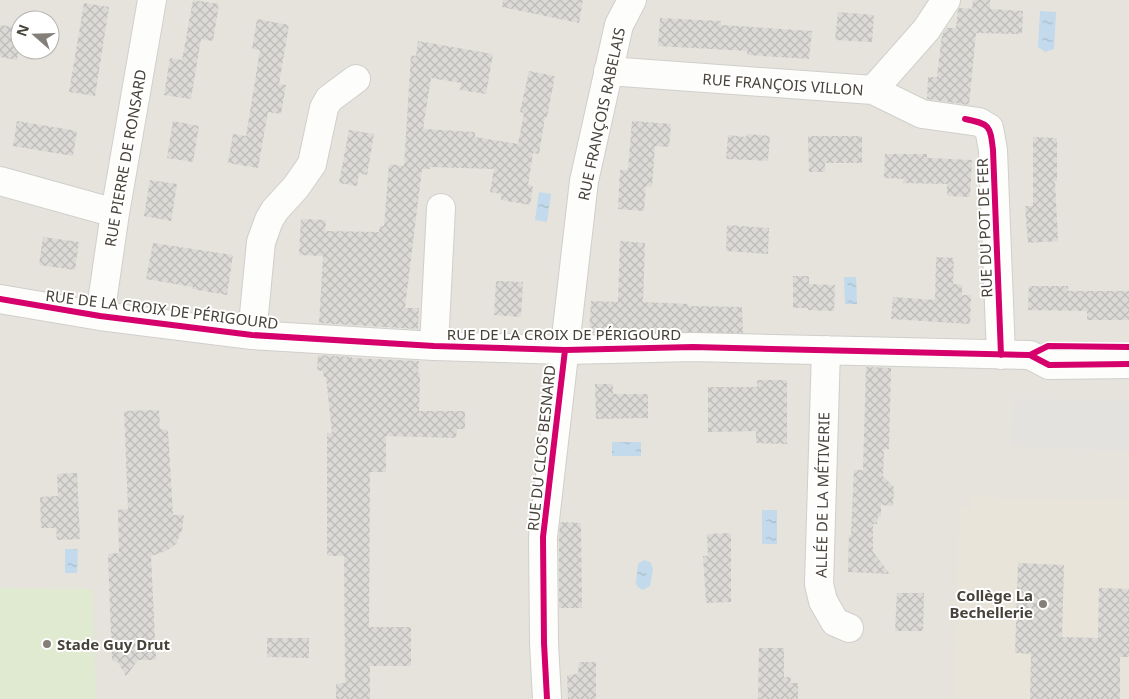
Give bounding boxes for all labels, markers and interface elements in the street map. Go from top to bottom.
north arrow [10,10,60,60]
text: N [11,22,33,39]
street label: RUE FRANÇOIS RABELAIS [573,26,629,202]
street label: RUE PIERRE DE RONSARD [100,68,150,248]
street label: RUE FRANÇOIS VILLON [702,68,864,100]
street label: RUE DU POT DE FER [972,157,996,298]
street label: RUE DE LA CROIX DE PÉRIGOURD [45,285,280,333]
street label: RUE DE LA CROIX DE PÉRIGOURD [447,324,681,344]
street label: RUE DU CLOS BESNARD [522,364,560,532]
street label: ALLÉE DE LA MÉTIVERIE [811,412,833,578]
place label: Collège La Bechellerie [950,585,1033,622]
marker: Collège La Bechellerie [1037,598,1049,610]
place label: Stade Guy Drut [57,634,171,654]
marker: Stade Guy Drut [41,638,53,650]

